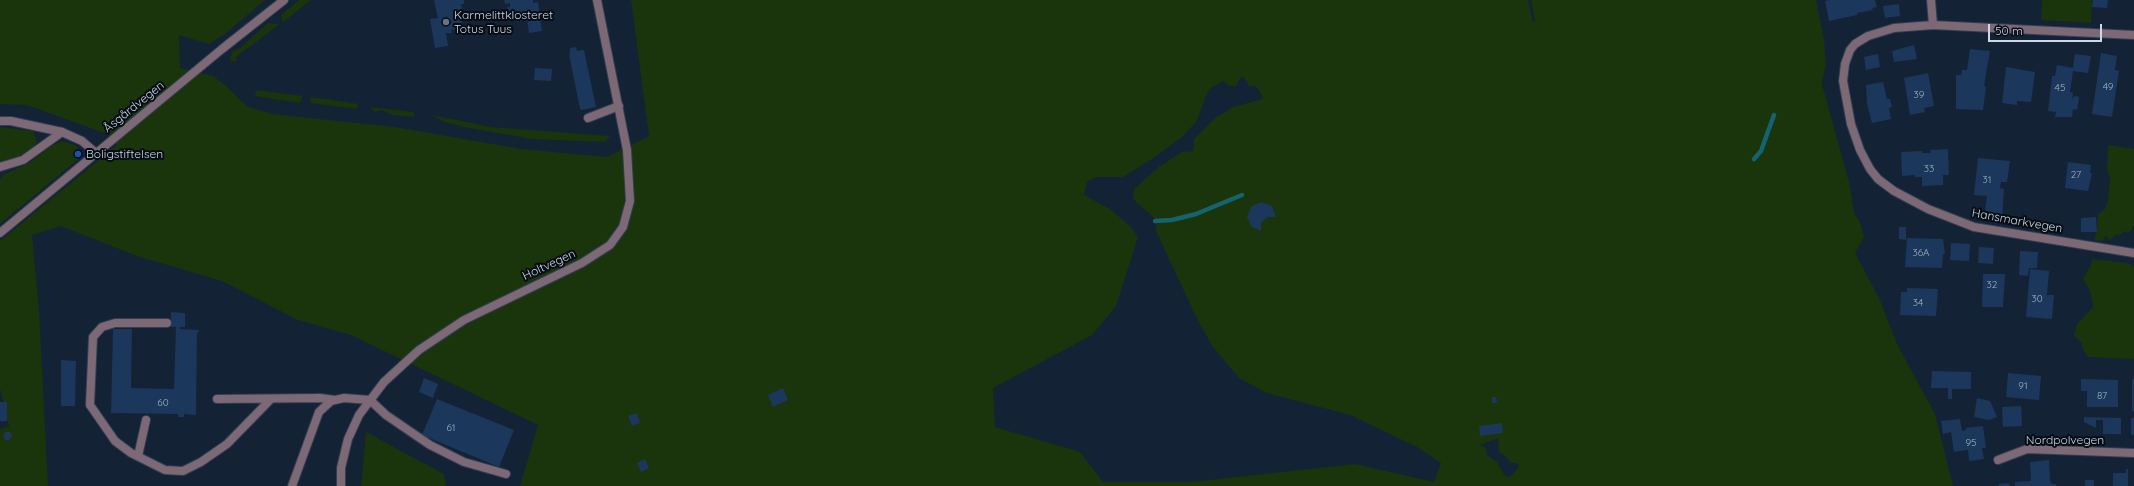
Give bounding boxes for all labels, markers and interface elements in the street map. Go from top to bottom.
place label: Karmelittklosteret Totus Tuus [454,8,553,36]
scale bar [1990,16,2104,42]
marker: Karmelittklosteret Totus Tuus [441,17,451,27]
text: 50 m [1995,23,2023,38]
street label: Åsgårdvegen [101,78,167,136]
house number: 49 [2103,81,2113,93]
house number: 45 [2055,82,2065,94]
house number: 39 [1914,89,1924,101]
place label: Boligstiftelsen [86,147,163,161]
marker: Boligstiftelsen [73,149,83,159]
house number: 33 [1924,163,1934,175]
house number: 27 [2071,169,2081,181]
house number: 31 [1983,174,1991,186]
street label: Hansmarkvegen [1971,206,2063,236]
street label: Holtvegen [520,247,578,283]
house number: 36A [1912,247,1930,259]
house number: 32 [1987,279,1997,291]
house number: 30 [2031,293,2043,305]
house number: 34 [1913,297,1923,309]
house number: 91 [2018,380,2028,392]
house number: 87 [2097,390,2107,402]
house number: 60 [157,397,169,409]
house number: 61 [446,422,456,434]
street label: Nordpolvegen [2026,433,2104,447]
house number: 95 [1965,437,1977,449]

